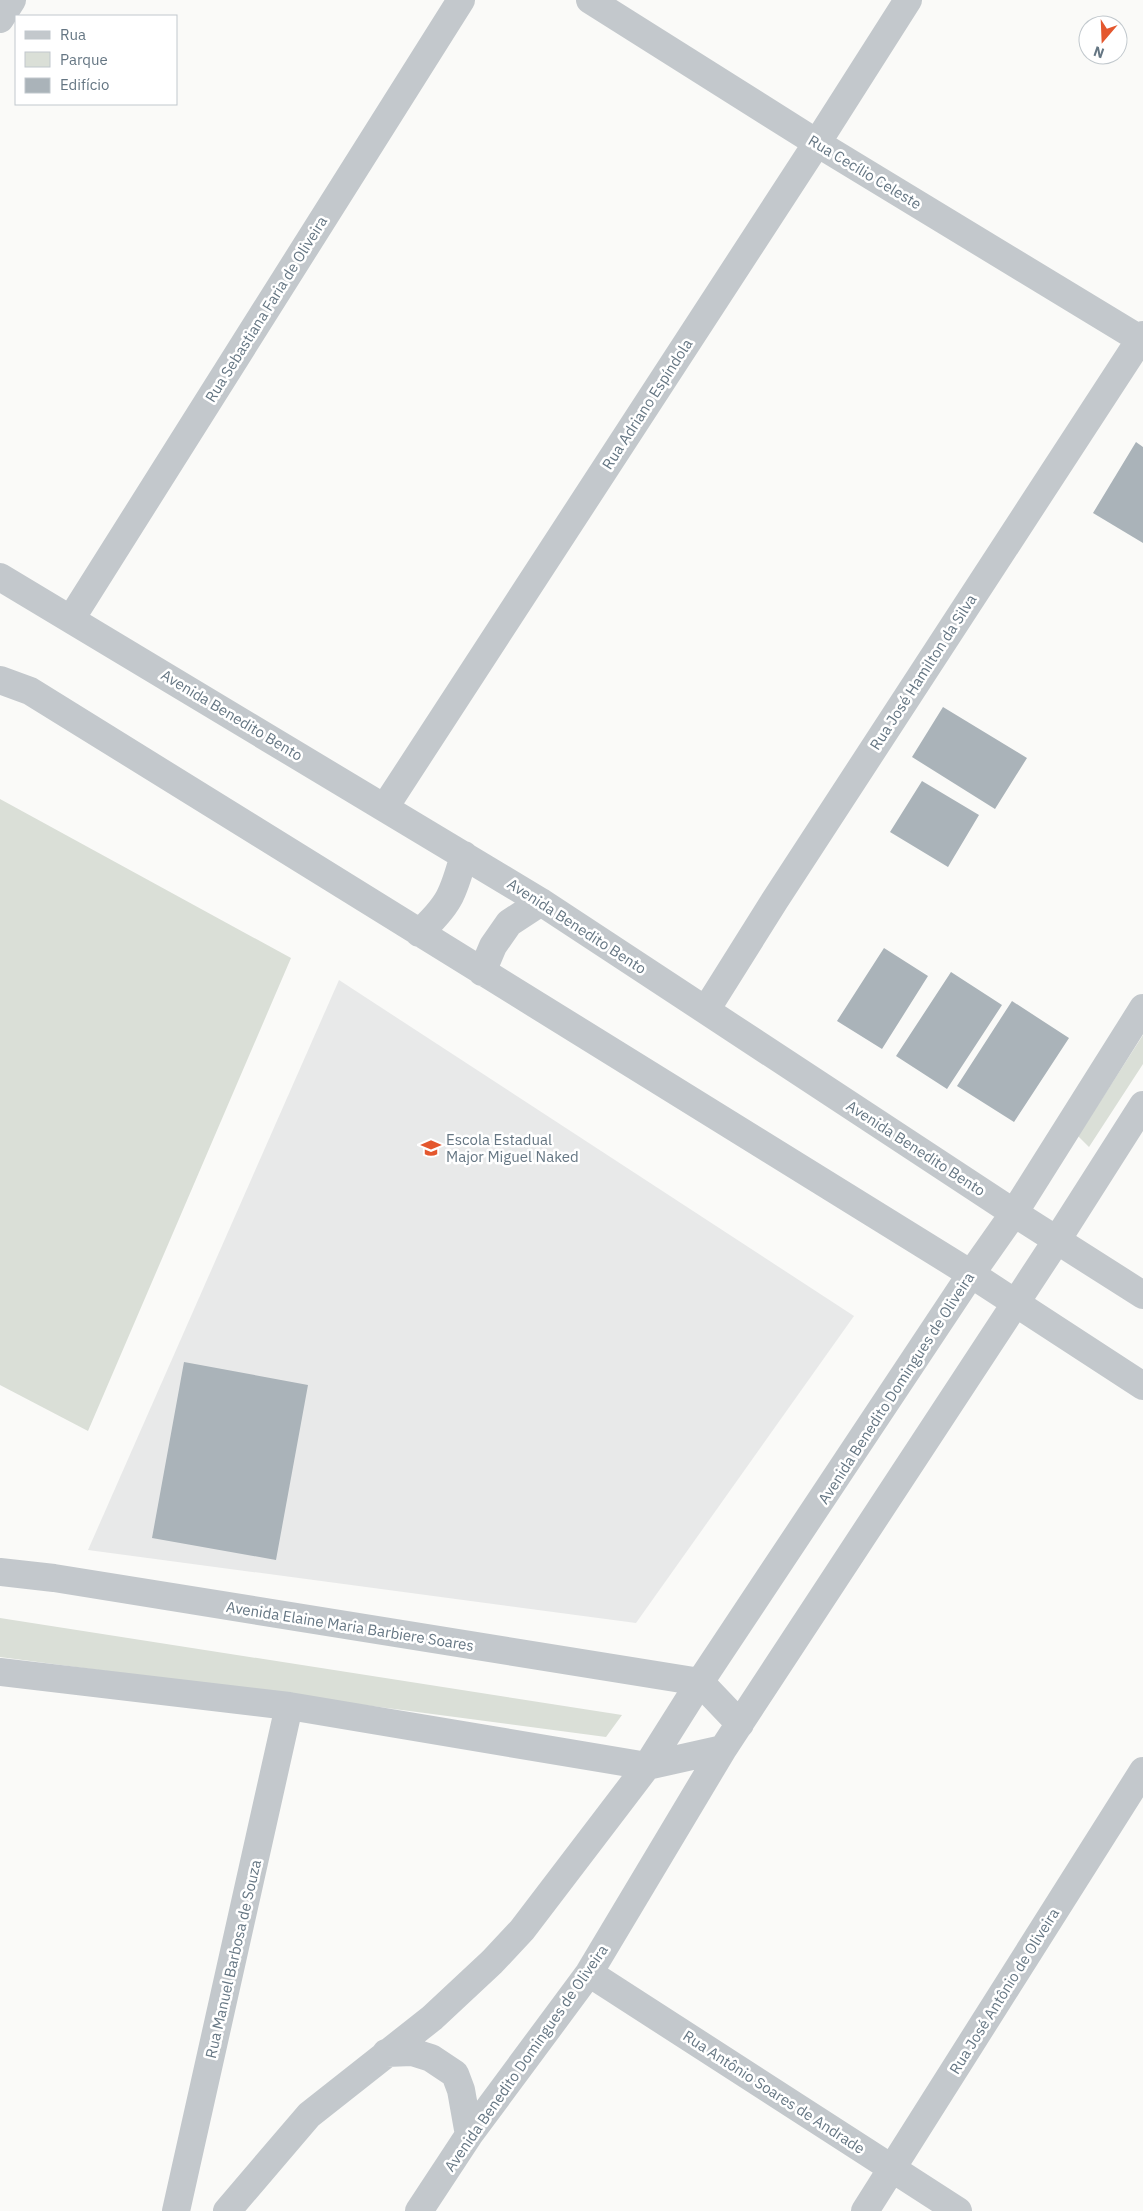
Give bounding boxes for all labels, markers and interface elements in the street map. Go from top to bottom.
legend [15,15,178,105]
north arrow [1078,15,1128,65]
text: Rua [60,25,86,44]
text: N [1091,42,1106,62]
text: Parque [60,50,108,69]
text: Edifício [60,75,109,94]
street label: Rua Cecílio Celeste [805,131,925,213]
street label: Rua Sebastiana Faria de Oliveira [201,212,331,406]
street label: Rua Adriano Espíndola [598,335,696,473]
street label: Rua José Hamilton da Silva [866,591,980,753]
street label: Avenida Benedito Bento [158,665,306,765]
street label: Avenida Benedito Bento [504,874,650,978]
street label: Avenida Benedito Bento [843,1096,989,1200]
place label: Escola Estadual Major Miguel Naked [446,1130,579,1166]
school or university icon: Escola Estadual Major Miguel Naked [420,1137,442,1159]
street label: Avenida Benedito Domingues de Oliveira [814,1268,978,1508]
street label: Avenida Elaine Maria Barbiere Soares [225,1597,475,1655]
street label: Rua Manuel Barbosa de Souza [201,1858,265,2060]
street label: Rua José Antônio de Oliveira [945,1904,1063,2078]
street label: Avenida Benedito Domingues de Oliveira [440,1941,612,2175]
street label: Rua Antônio Soares de Andrade [680,2026,868,2158]

